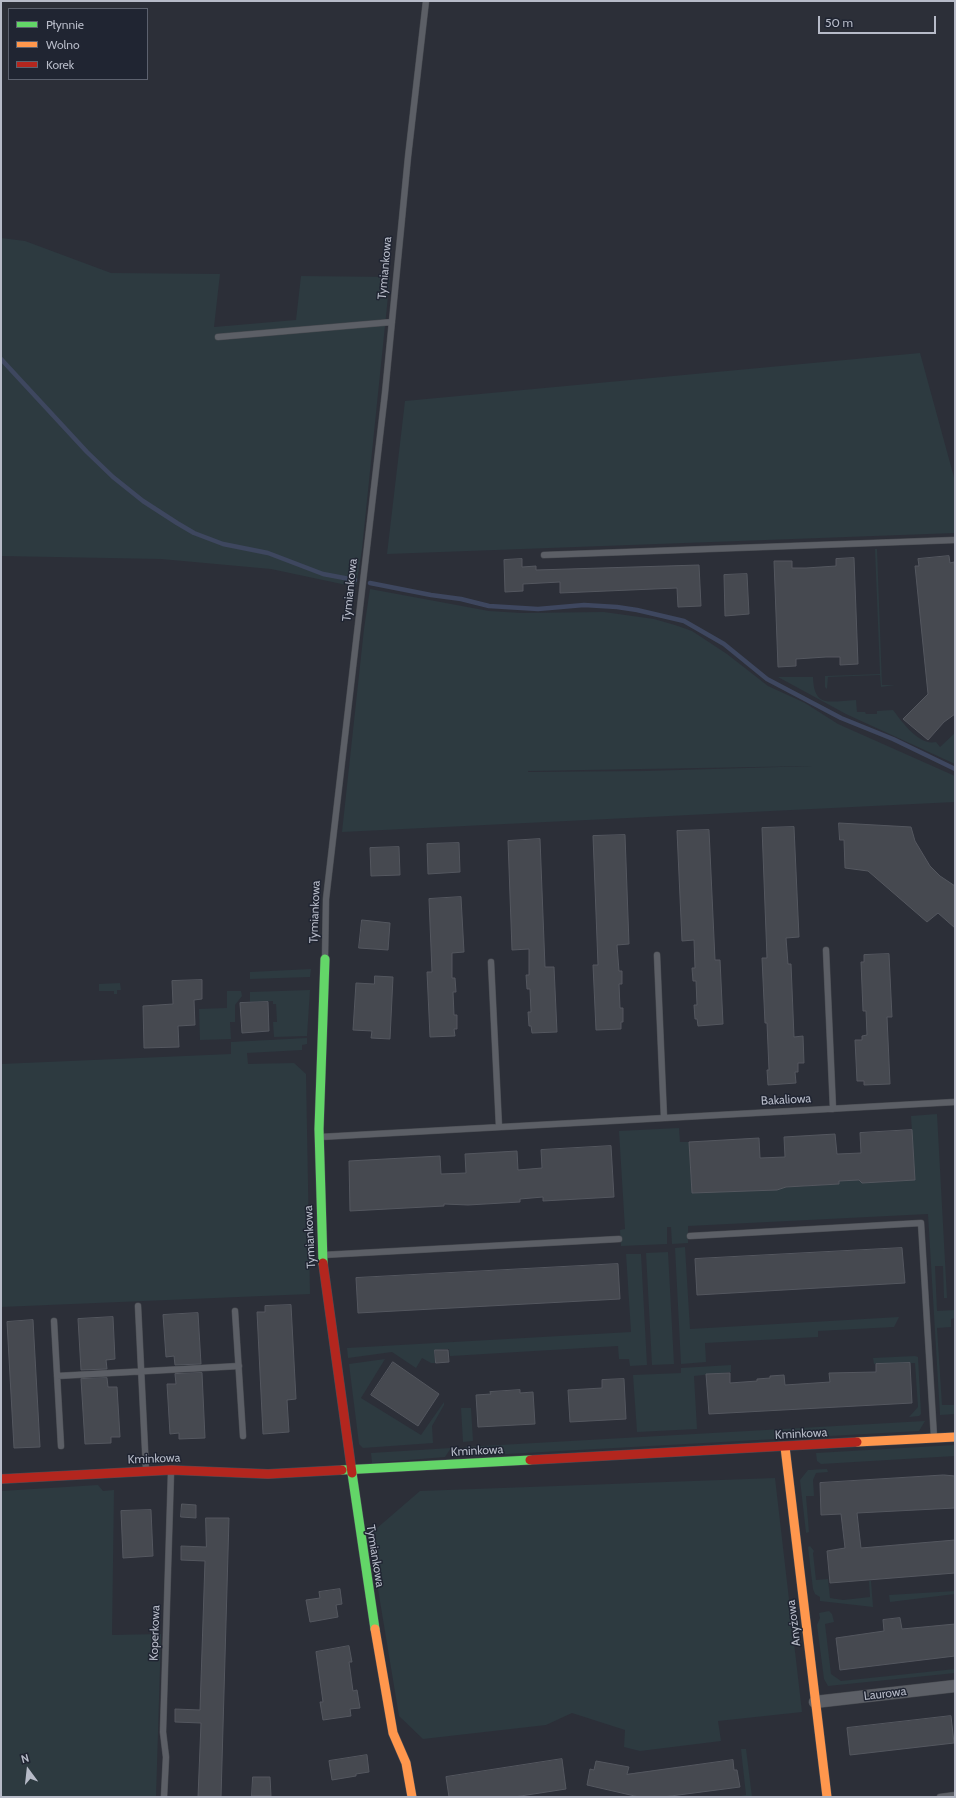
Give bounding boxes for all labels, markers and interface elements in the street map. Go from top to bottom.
legend [8,8,148,80]
scale bar [820,8,938,34]
text: 50 m [825,15,853,30]
text: Płynnie [46,17,84,32]
text: Wolno [46,37,80,52]
text: Korek [46,57,74,72]
street label: Tymiankowa [375,236,395,300]
street label: Tymiankowa [340,558,360,622]
street label: Tymiankowa [307,880,323,944]
street label: Bakaliowa [760,1091,812,1109]
street label: Tymiankowa [301,1205,319,1269]
street label: Kminkowa [774,1425,828,1443]
street label: Kminkowa [450,1442,504,1460]
street label: Kminkowa [127,1451,181,1467]
street label: Tymiankowa [363,1524,387,1588]
street label: Anyżowa [784,1599,804,1647]
street label: Koperkowa [147,1605,163,1661]
street label: Laurowa [863,1684,907,1704]
north arrow [8,1750,48,1790]
text: N [19,1751,30,1766]

